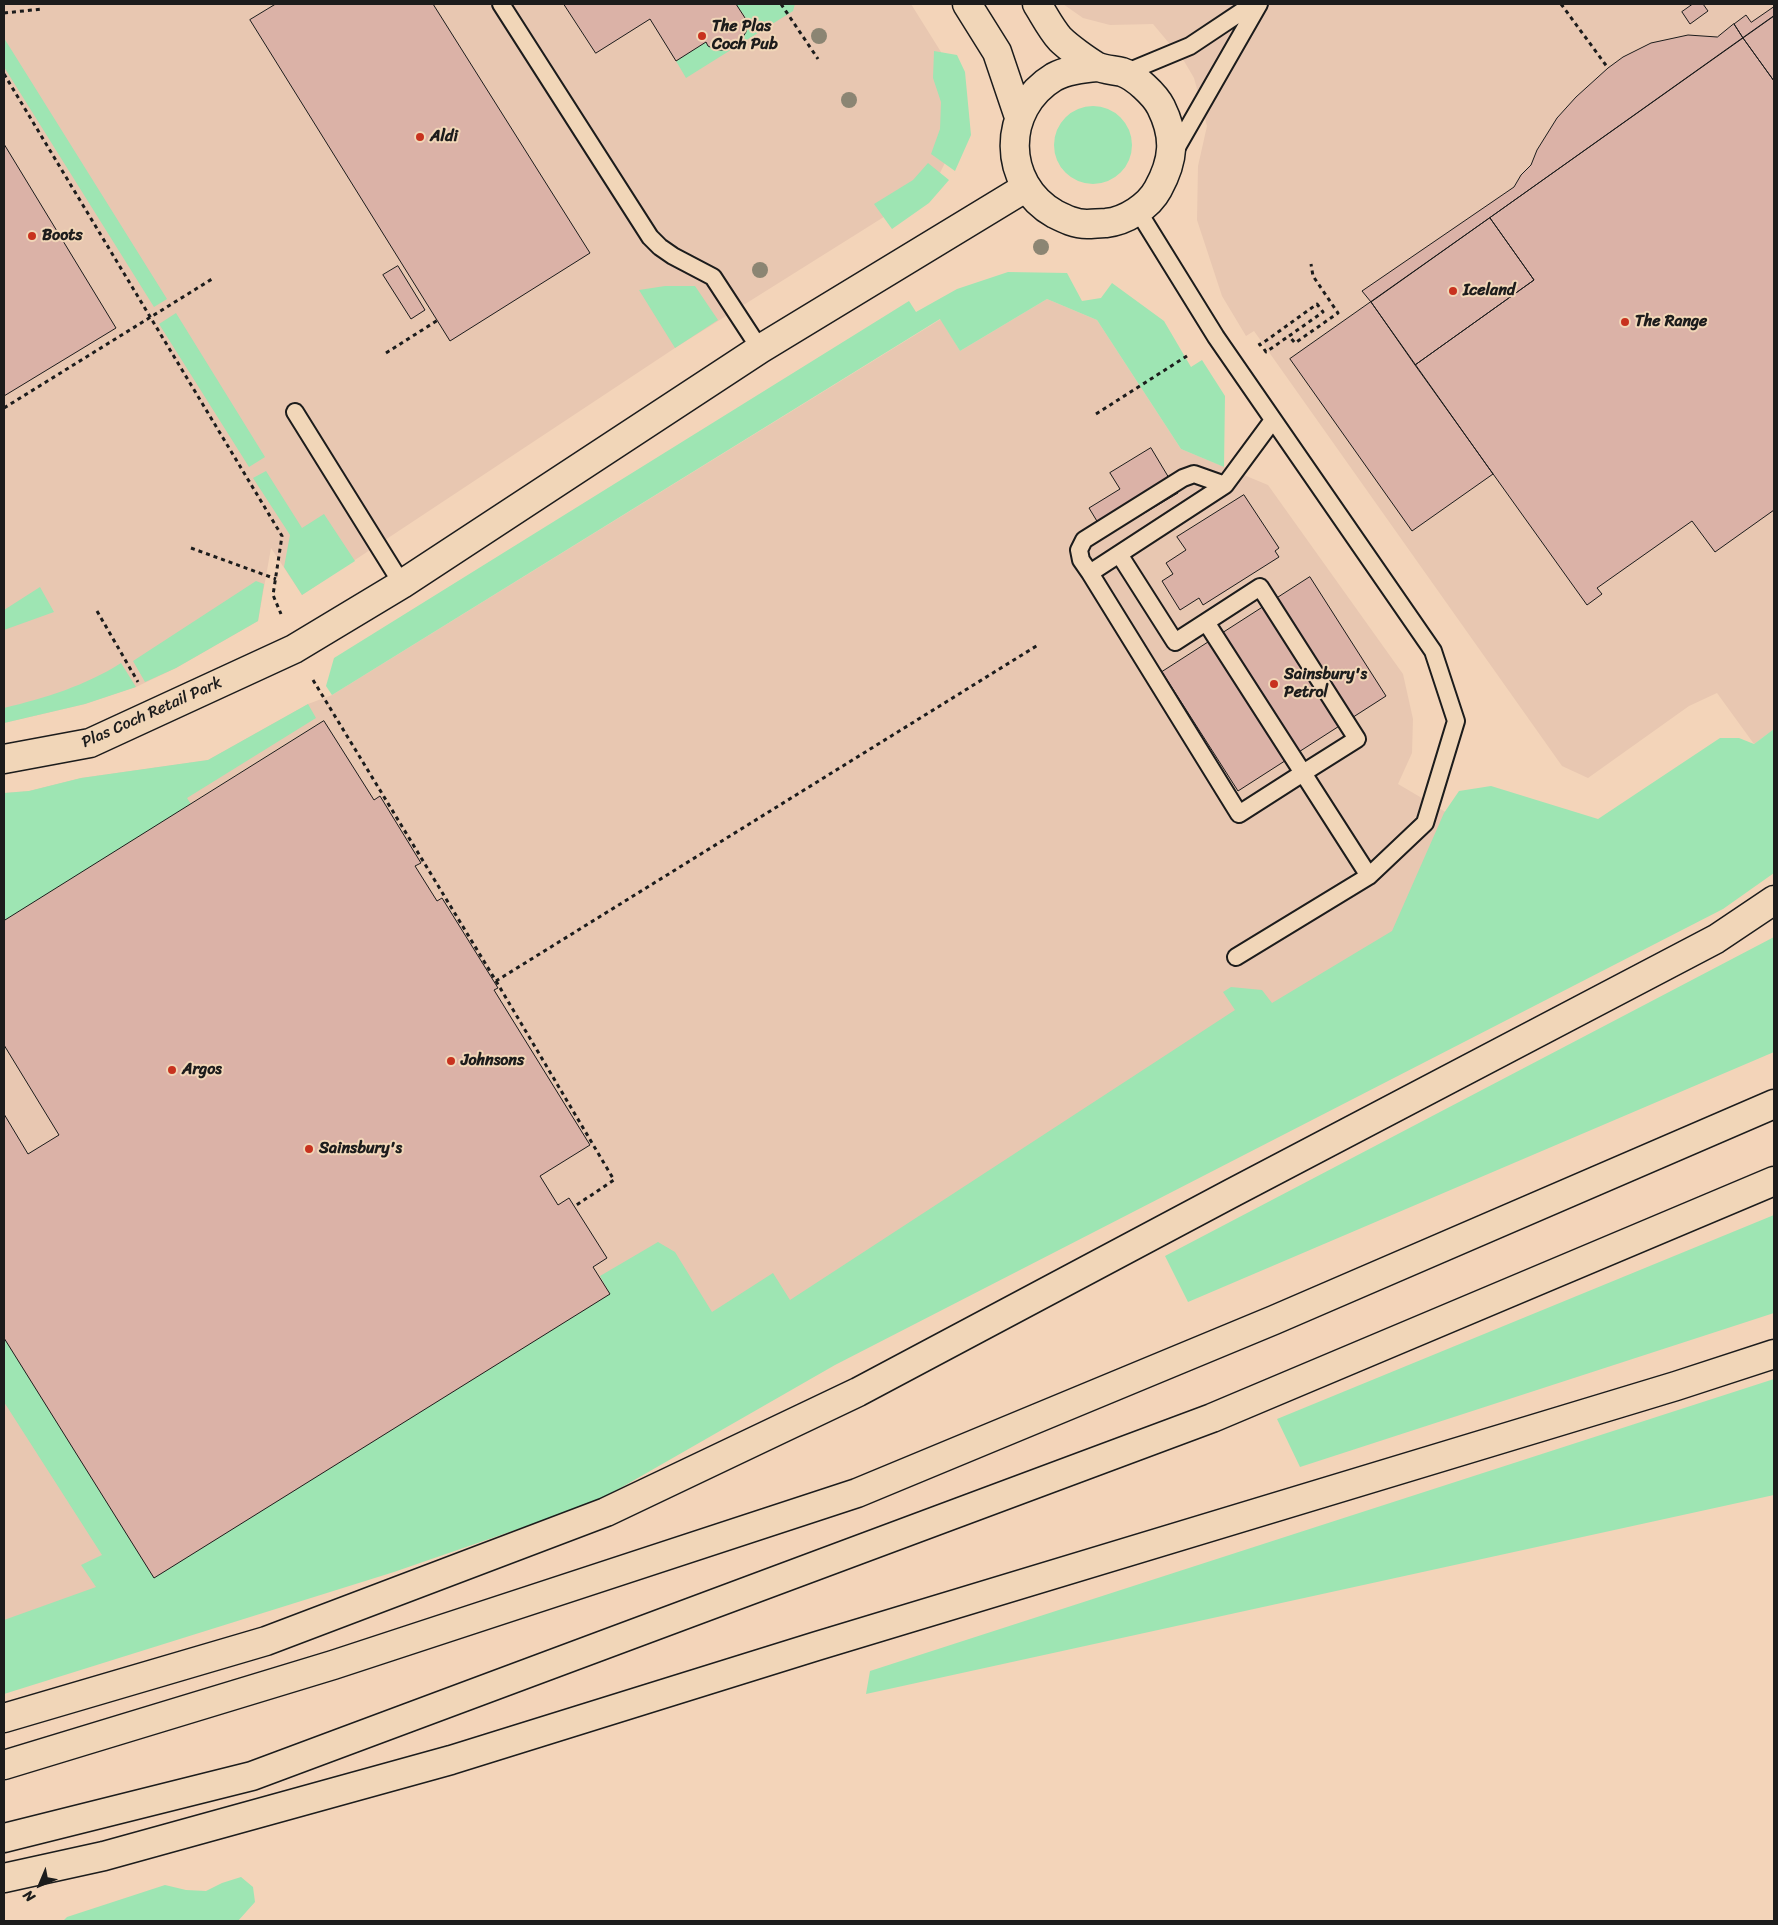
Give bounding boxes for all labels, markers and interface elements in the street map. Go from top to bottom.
place label: The Plas Coch Pub [712,17,778,55]
marker: The Plas Coch Pub [696,30,708,42]
place label: Aldi [430,127,458,147]
marker: Aldi [414,131,426,143]
place label: Boots [42,226,83,246]
marker: Boots [26,230,38,242]
place label: Iceland [1463,281,1515,301]
marker: Iceland [1447,285,1459,297]
place label: The Range [1635,312,1707,332]
marker: The Range [1619,316,1631,328]
place label: Sainsbury's Petrol [1284,665,1367,703]
street label: Plas Coch Retail Park [79,673,225,753]
marker: Sainsbury's Petrol [1268,678,1280,690]
place label: Johnsons [461,1051,524,1071]
marker: Johnsons [445,1055,457,1067]
place label: Argos [182,1060,222,1080]
marker: Argos [166,1064,178,1076]
place label: Sainsbury's [319,1139,402,1159]
marker: Sainsbury's [303,1143,315,1155]
north arrow [15,1860,65,1910]
text: N [17,1884,41,1908]

